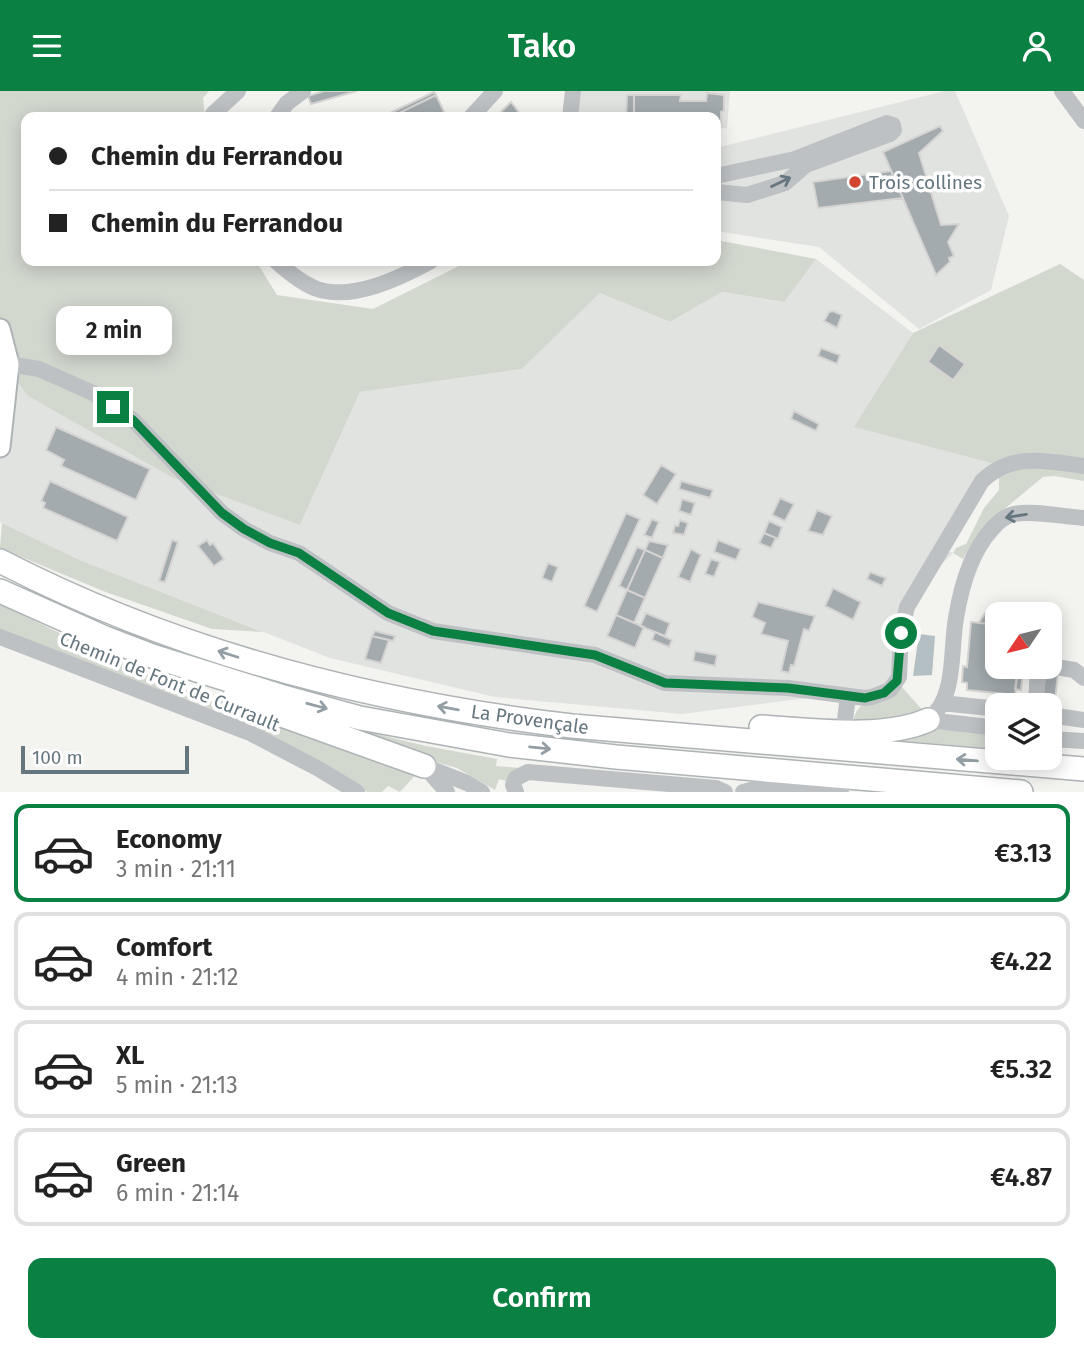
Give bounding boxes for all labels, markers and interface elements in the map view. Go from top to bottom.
icon: menu [28,27,66,65]
text: Tako [508,27,576,65]
icon: person [1018,27,1056,65]
text: Chemin du Ferrandou [91,141,343,172]
place label: Trois collines [869,171,982,194]
marker: Trois collines [847,174,863,190]
one-way arrow [771,175,791,189]
text: Chemin du Ferrandou [91,208,343,239]
callout: 2 min [55,306,171,355]
text: 2 min [86,316,142,344]
route end [97,391,129,423]
one-way arrow [1006,510,1028,523]
north arrow [985,602,1062,679]
map controls [985,602,1062,770]
route start [885,617,917,649]
street label: Chemin de Font de Currault [56,627,283,736]
one-way arrow [217,647,239,659]
button: layers [985,693,1062,770]
street label: La Provençale [470,700,590,739]
one-way arrow [305,701,327,714]
one-way arrow [438,701,460,714]
one-way arrow [528,742,551,755]
scale bar [21,743,189,775]
text: 100 m [32,746,83,769]
one-way arrow [956,753,979,766]
icon: car [32,822,95,885]
text: Economy [116,824,222,855]
text: €3.13 [994,838,1052,869]
text: 3 min · 21:11 [116,855,236,883]
icon: car [32,930,95,993]
text: Comfort [116,932,212,963]
text: €4.22 [990,946,1052,977]
text: 4 min · 21:12 [116,963,238,991]
icon: car [32,1038,95,1101]
text: XL [116,1040,144,1071]
text: €5.32 [990,1054,1052,1085]
text: 5 min · 21:13 [116,1071,238,1099]
icon: car [32,1146,95,1209]
text: Green [116,1148,186,1179]
text: €4.87 [990,1162,1052,1193]
text: 6 min · 21:14 [116,1179,239,1207]
button: Confirm [28,1258,1056,1338]

